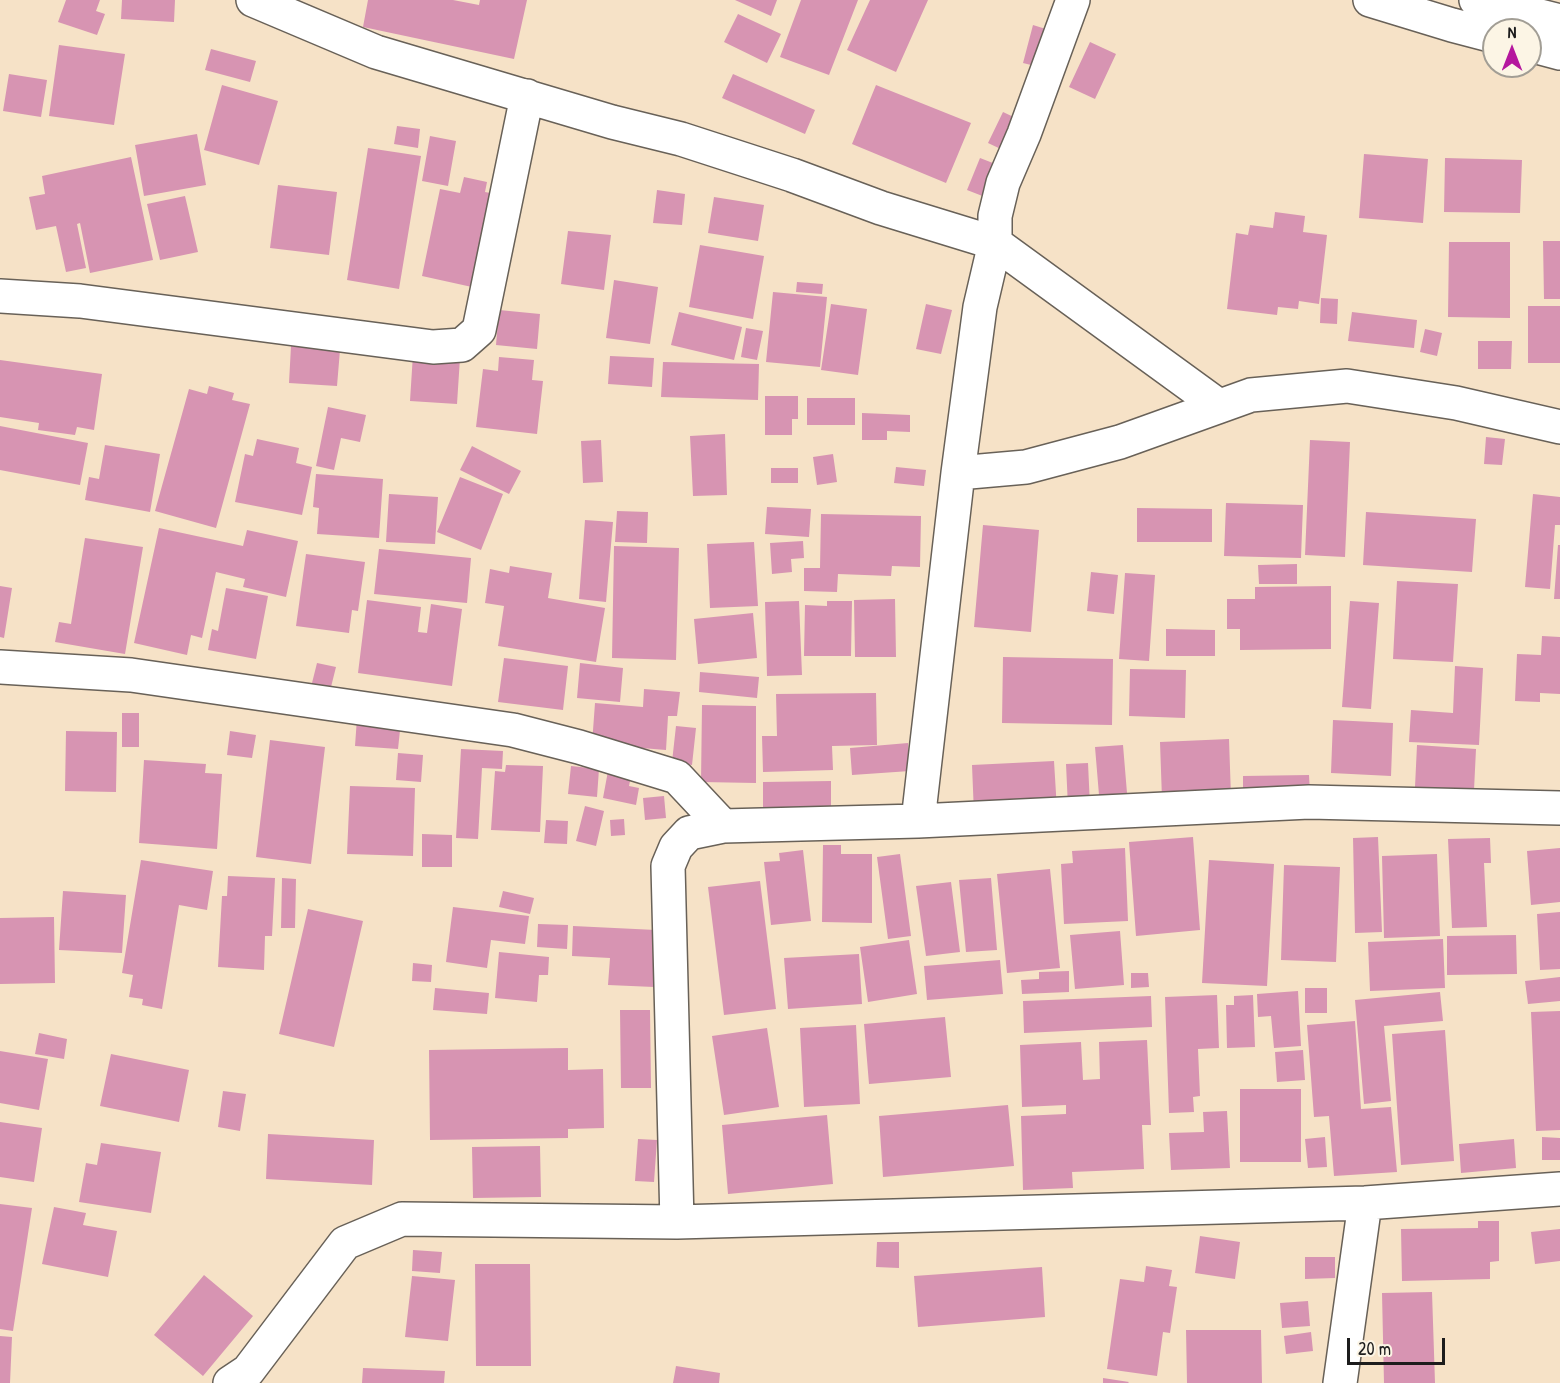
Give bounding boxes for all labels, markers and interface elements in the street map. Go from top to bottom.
north arrow [1482,18,1542,78]
text: N [1508,21,1516,43]
scale bar [1350,1326,1448,1364]
text: 20 m [1358,1336,1391,1361]

